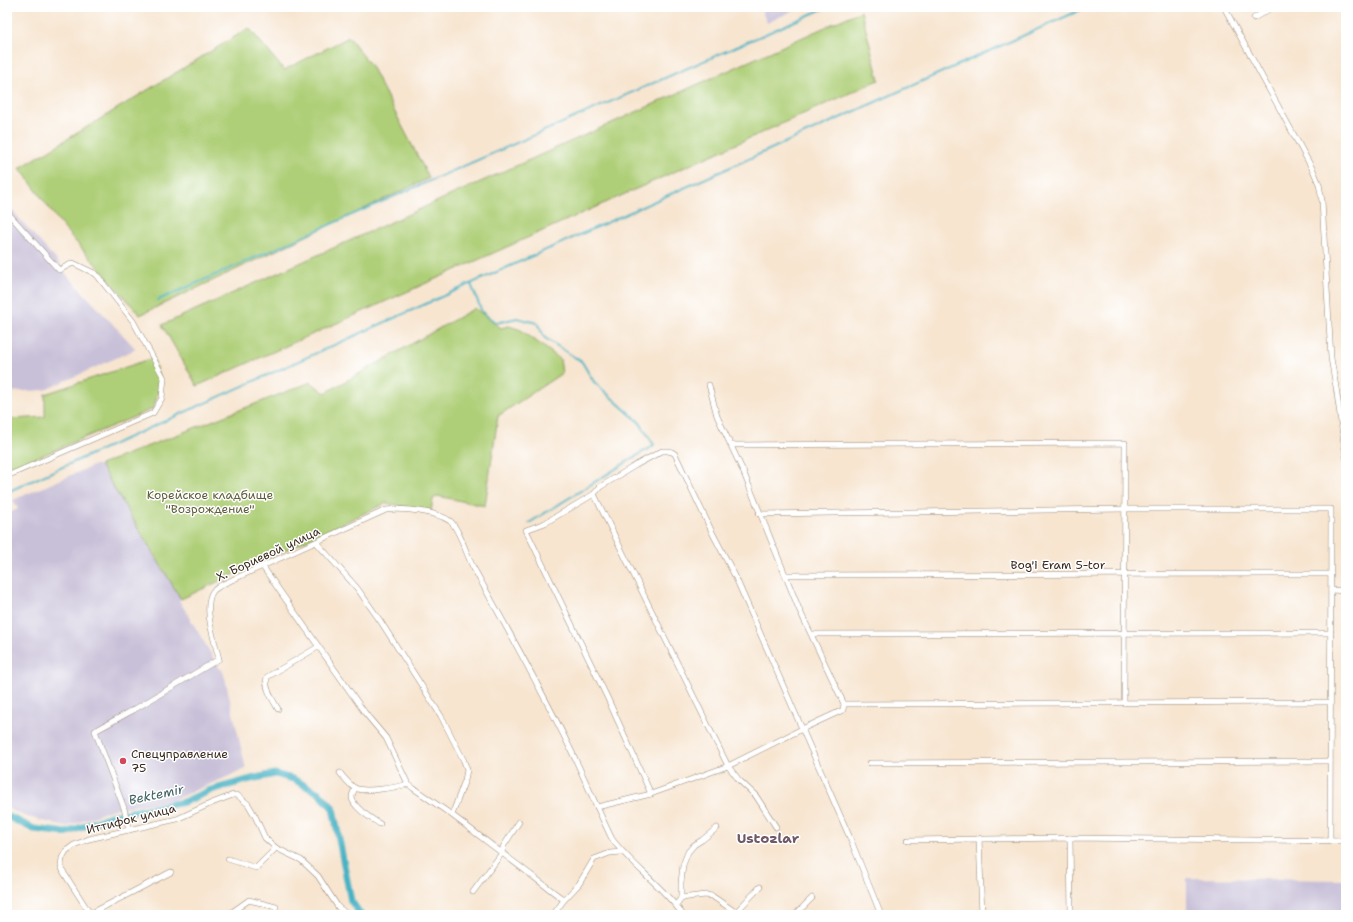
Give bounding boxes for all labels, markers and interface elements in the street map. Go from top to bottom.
park label: Корейское кладбище "Возрождение" [147,487,273,517]
street label: Х. Бориевой улица [214,523,323,585]
street label: Bog'i Eram 5-tor [1011,557,1106,573]
place label: Спецуправление 75 [131,746,228,776]
marker: Спецуправление 75 [118,756,128,766]
water label: Bektemir [127,780,186,809]
street label: Иттифок улица [85,800,178,838]
district label: Ustozlar [737,829,800,847]

